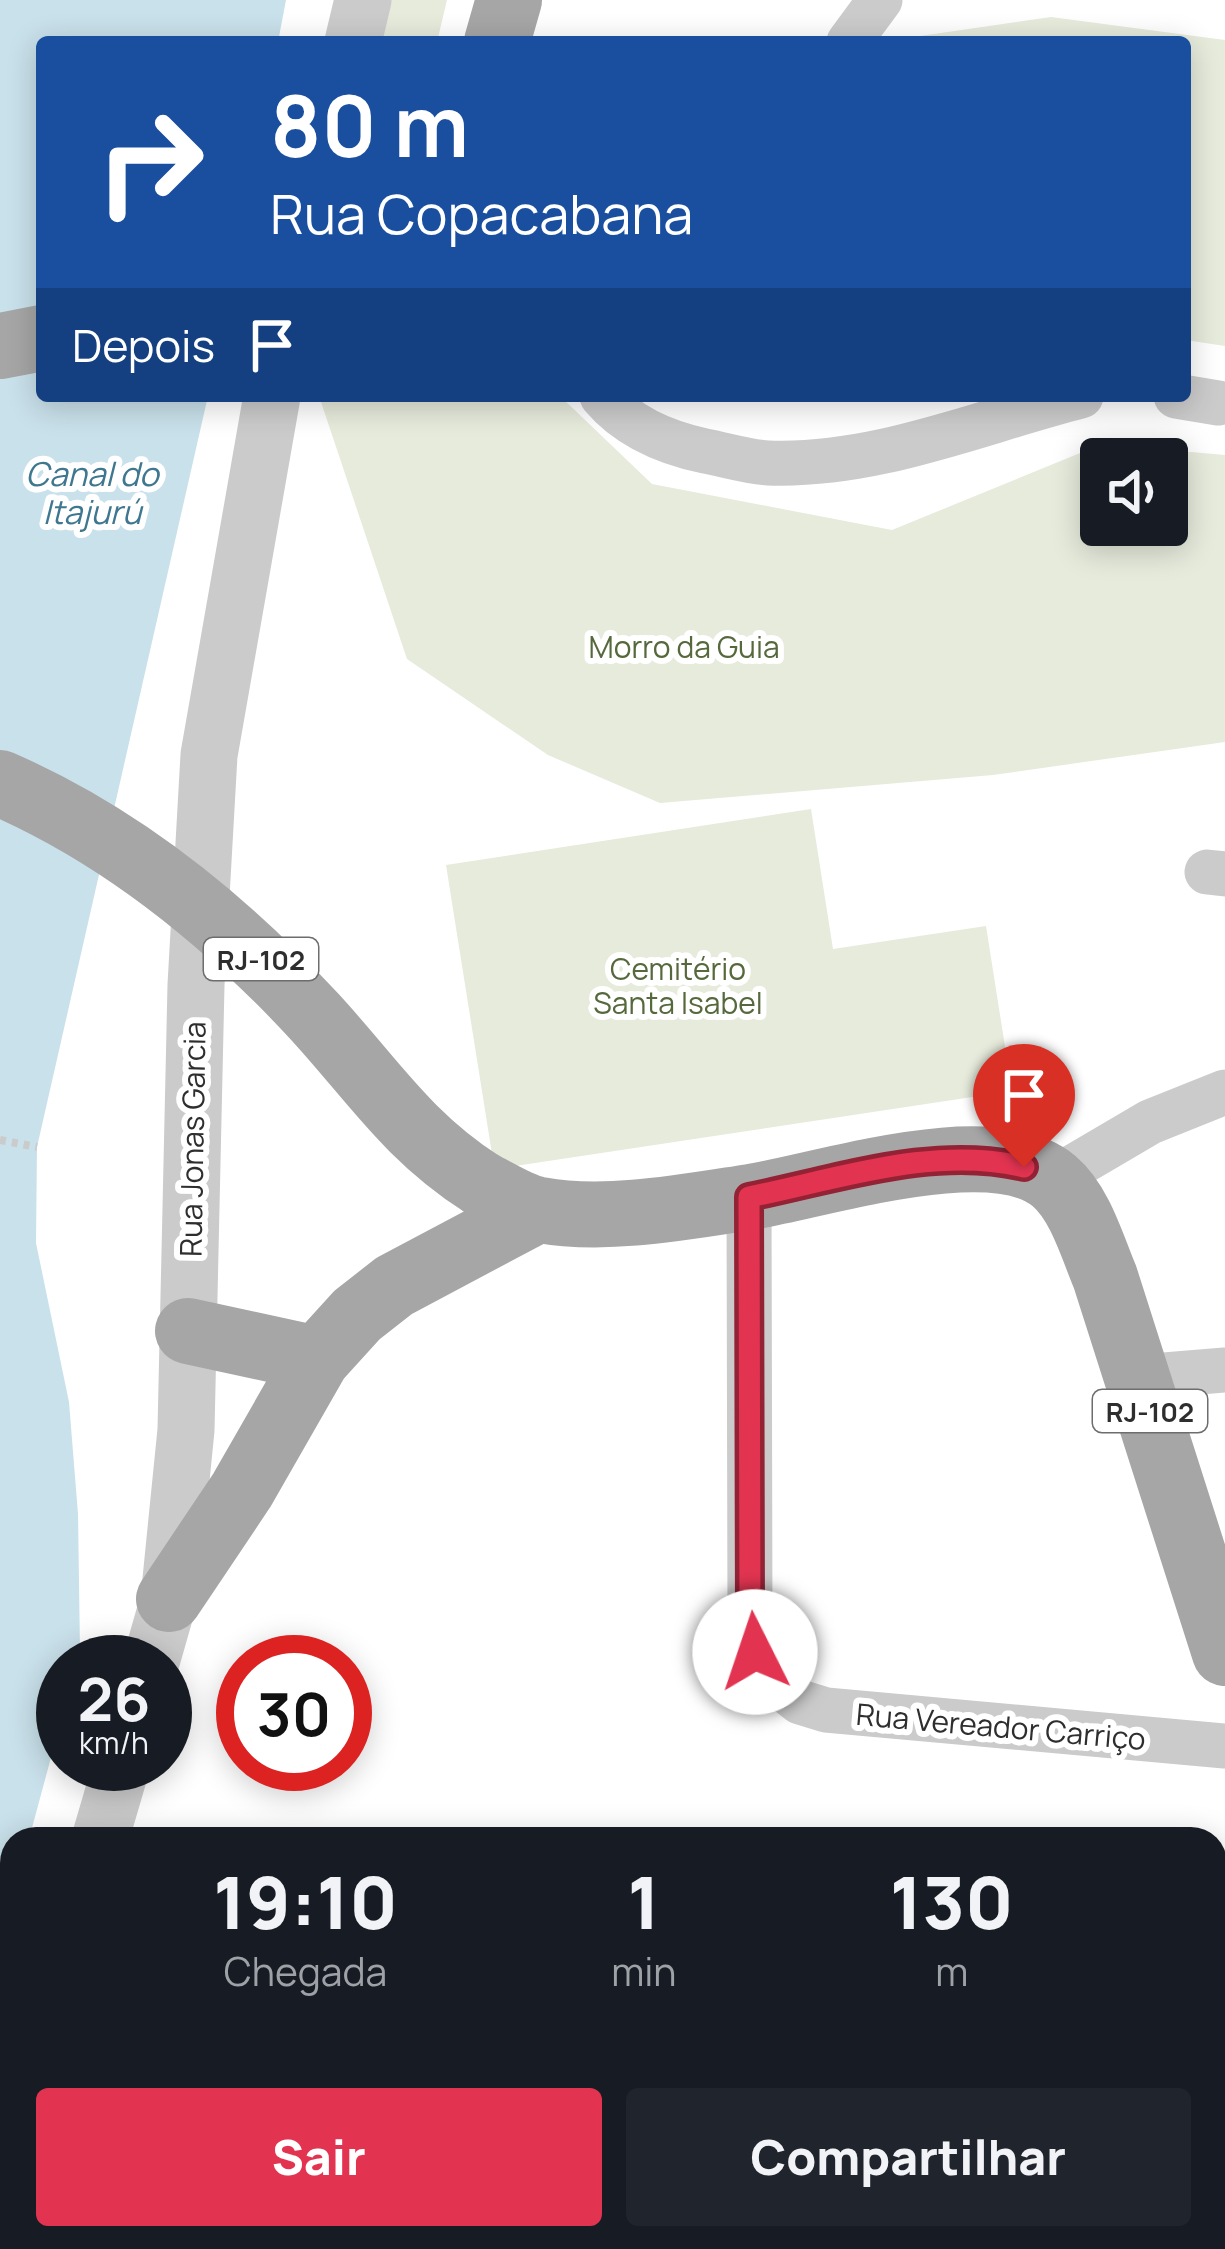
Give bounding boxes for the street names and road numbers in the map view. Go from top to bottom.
road number: RJ-102 [204,938,318,980]
street label: Rua Jonas Garcia [169,1021,215,1257]
road number: RJ-102 [1093,1390,1207,1432]
street label: Rua Vereador Carriço [854,1693,1148,1759]

